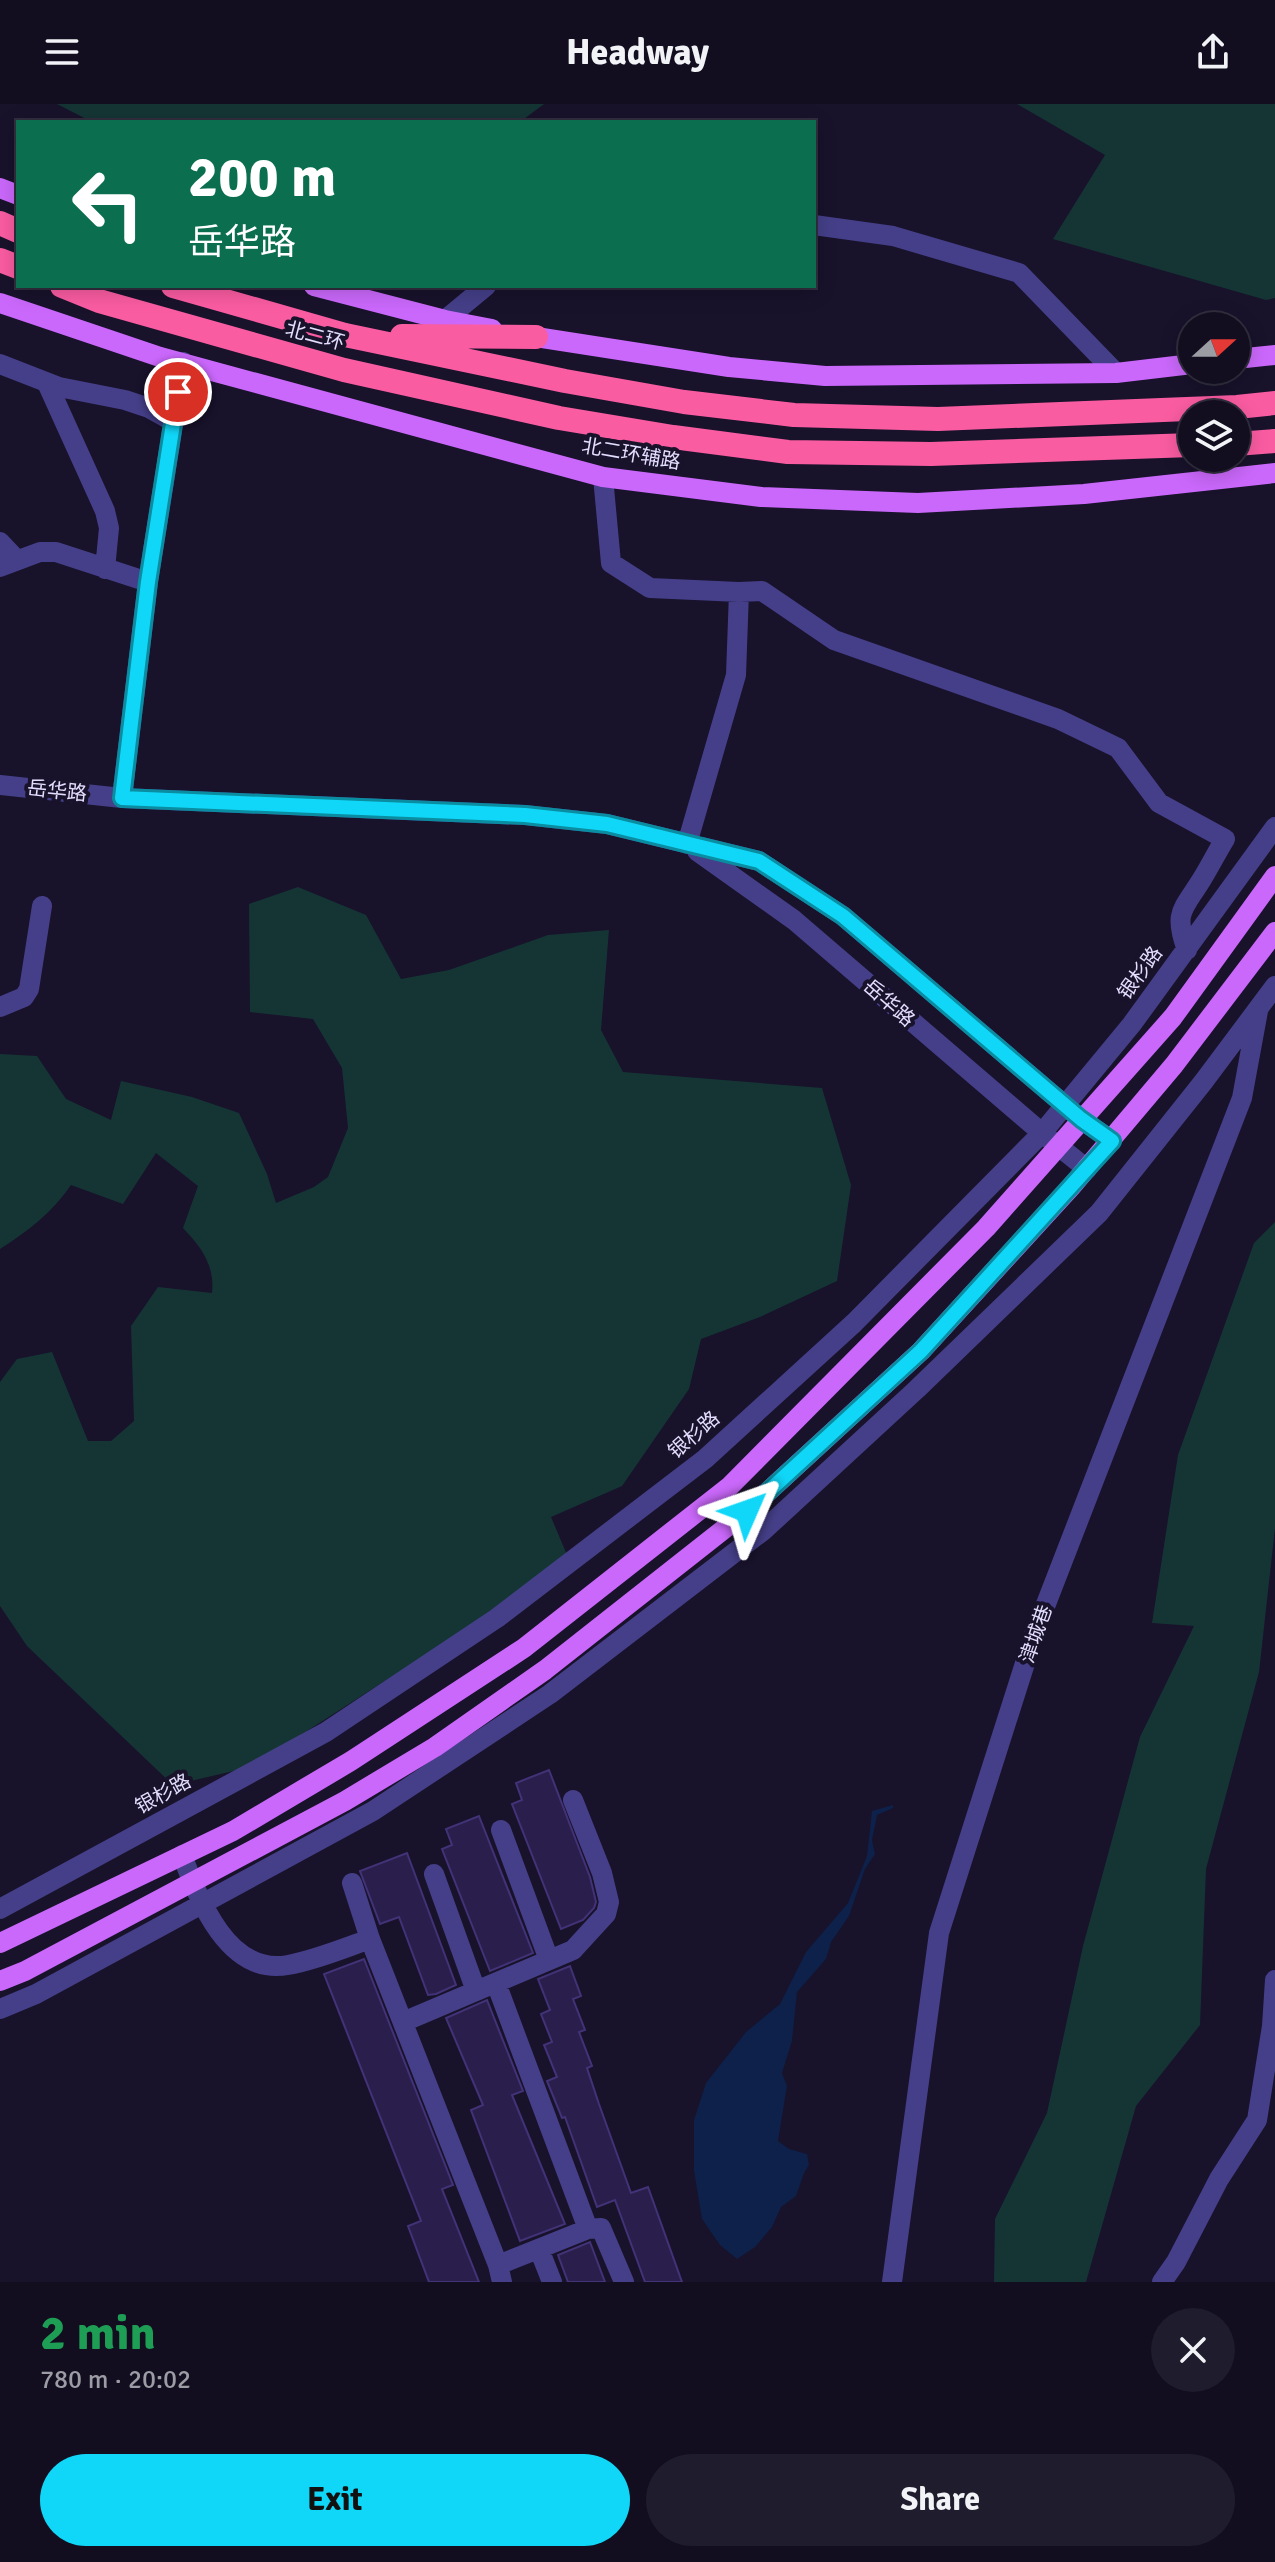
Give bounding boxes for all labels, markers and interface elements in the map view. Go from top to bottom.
icon: menu [40,30,84,74]
text: Headway [566,30,709,75]
icon: share [1191,30,1235,74]
text: 200 m [188,143,336,212]
icon: left [56,152,160,256]
text: 岳华路 [188,220,296,265]
north arrow [1178,312,1250,384]
map controls [1178,312,1250,472]
street label: 北二环 [283,316,347,356]
pin [144,358,212,426]
icon: arrive [156,370,200,414]
button: layers [1178,400,1250,472]
street label: 北二环辅路 [580,433,682,475]
street label: 岳华路 [26,775,88,807]
street label: 银杉路 [1112,941,1168,1005]
street label: 岳华路 [858,974,920,1032]
street label: 银杉路 [663,1406,725,1464]
position arrow [705,1469,789,1553]
street label: 津城巷 [1014,1602,1058,1666]
street label: 银杉路 [131,1769,195,1819]
text: 2 min [40,2304,156,2363]
button: close [1151,2308,1235,2392]
text: 780 m · 20:02 [40,2364,191,2396]
button: Exit [40,2454,630,2546]
button: Share [646,2454,1235,2546]

